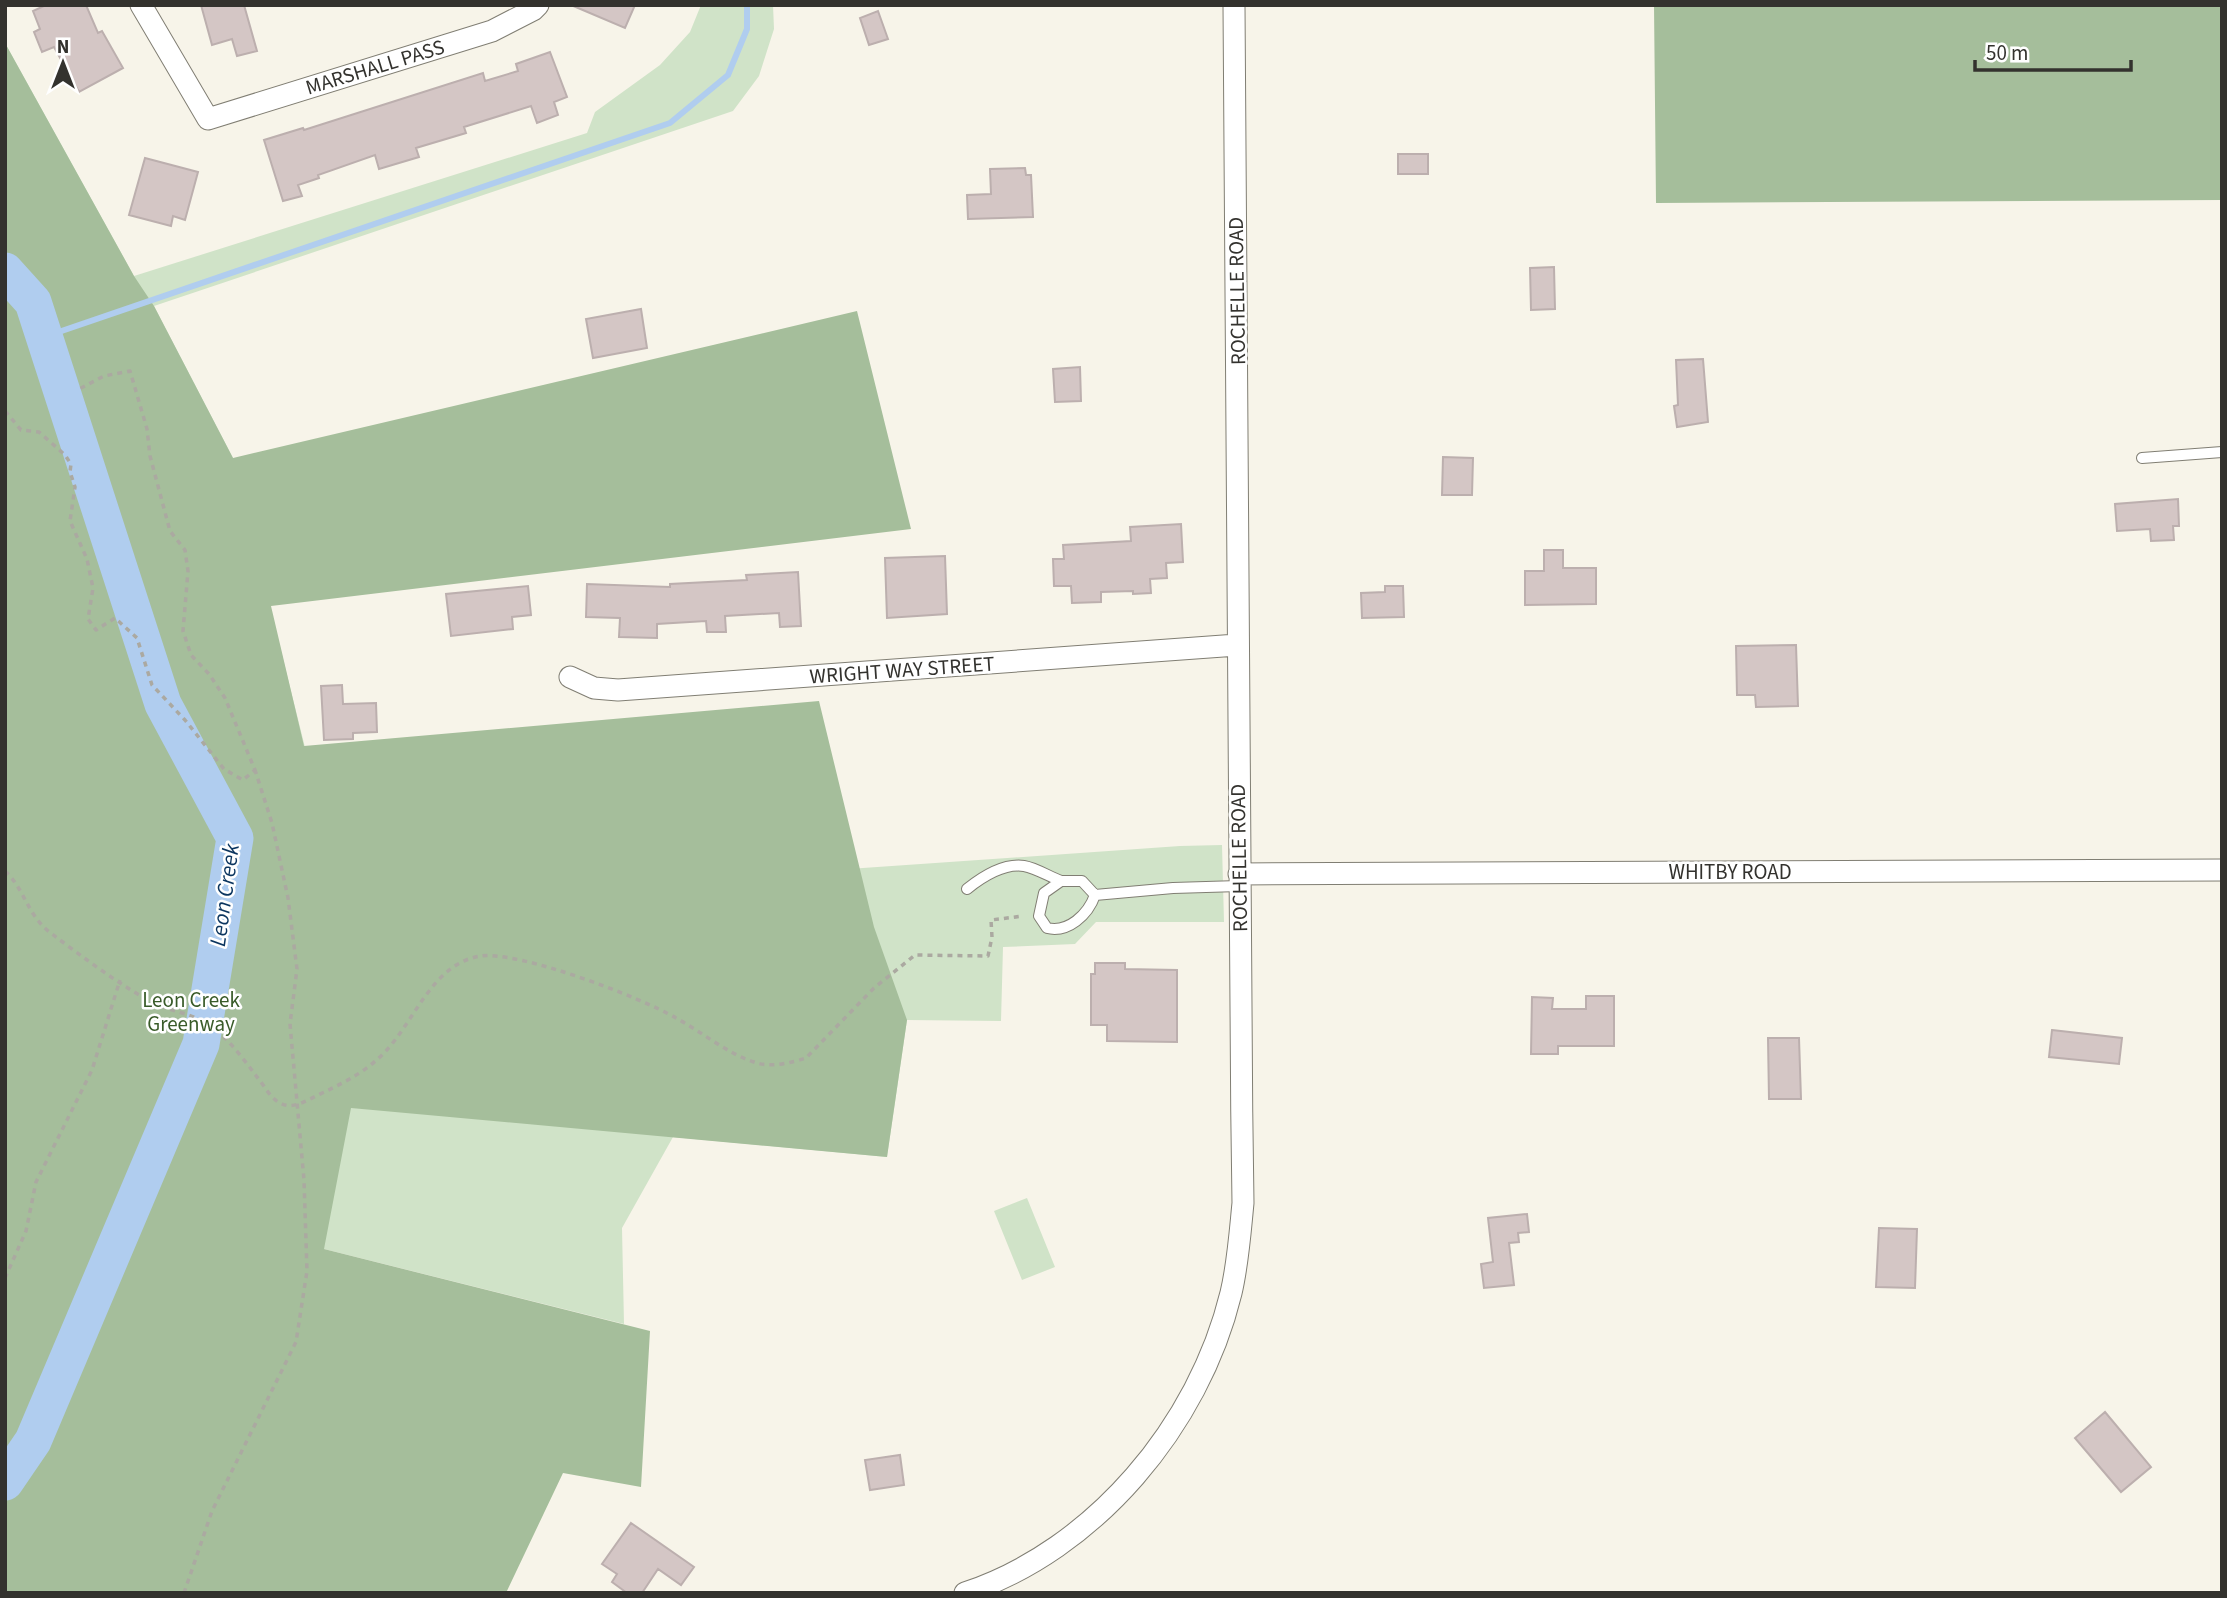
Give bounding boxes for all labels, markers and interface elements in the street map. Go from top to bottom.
north arrow [28,28,98,98]
scale bar [1975,28,2131,72]
street label: MARSHALL PASS [302,32,448,102]
text: N [57,34,69,61]
text: 50 m [1986,38,2028,68]
street label: ROCHELLE ROAD [1221,217,1253,365]
street label: WRIGHT WAY STREET [809,649,995,691]
street label: ROCHELLE ROAD [1223,784,1255,932]
water label: Leon Creek [201,841,248,948]
street label: WHITBY ROAD [1668,857,1792,887]
park label: Leon Creek Greenway [142,985,240,1039]

